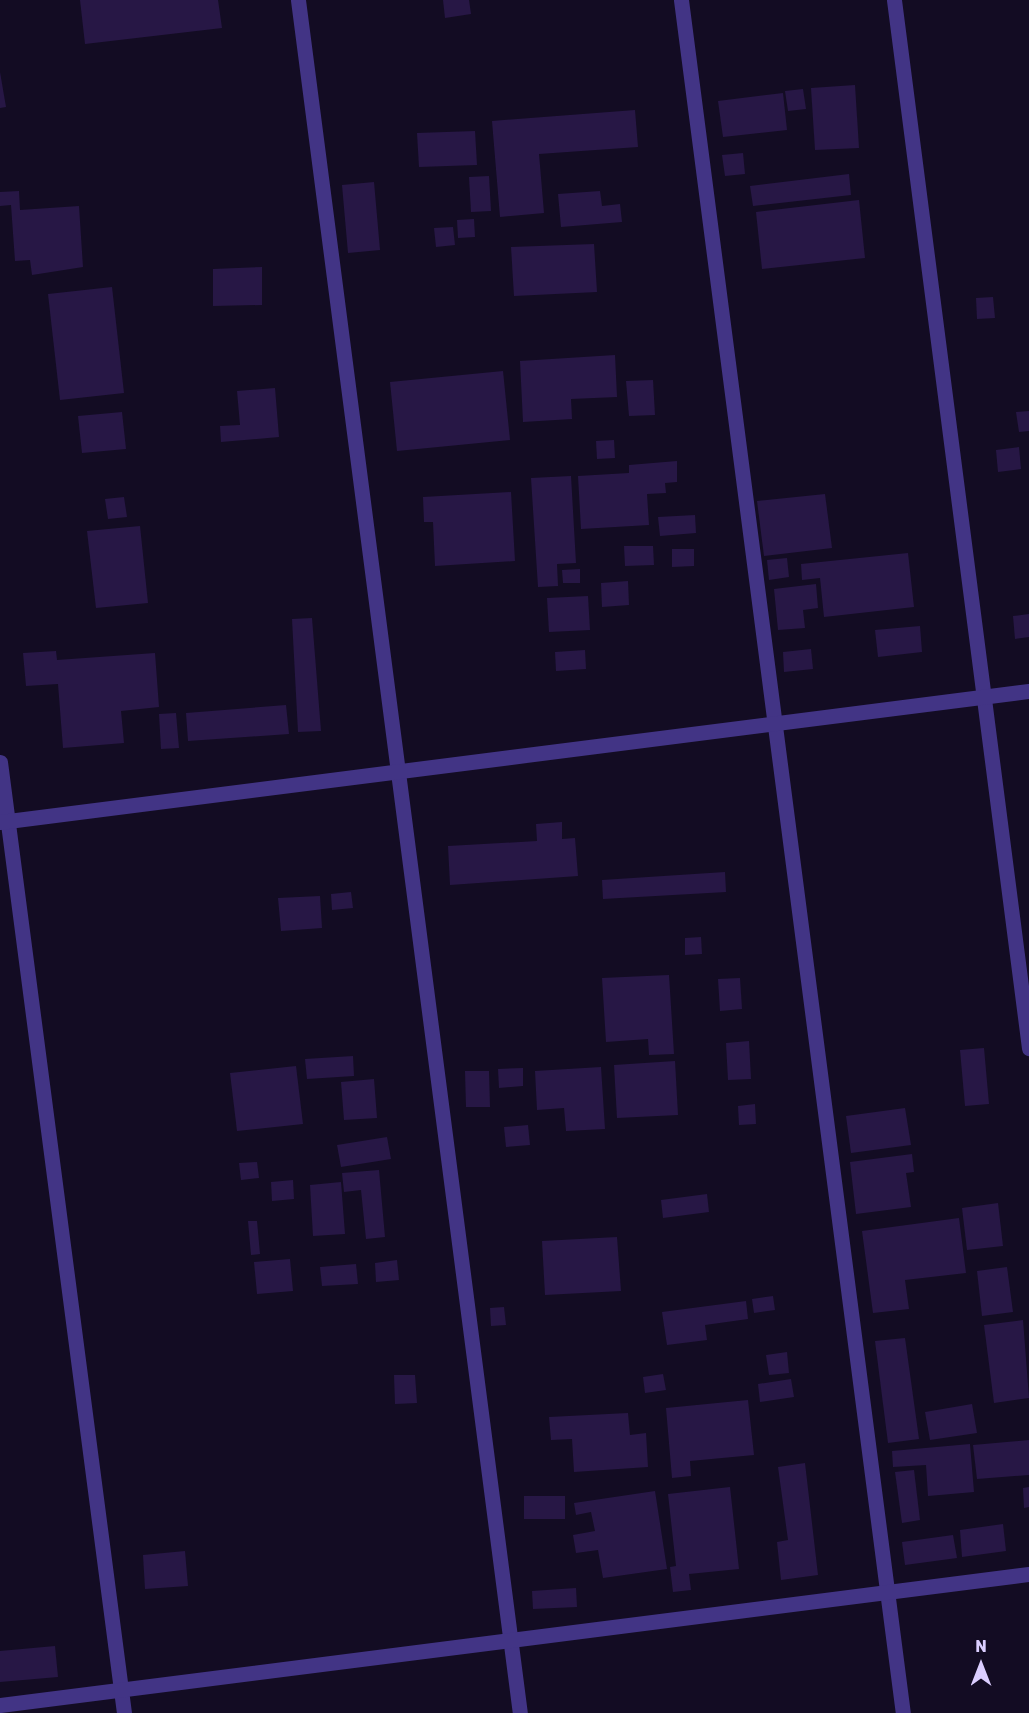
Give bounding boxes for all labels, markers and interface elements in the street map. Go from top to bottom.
north arrow [951,1635,1011,1695]
text: N [975,1637,987,1656]

